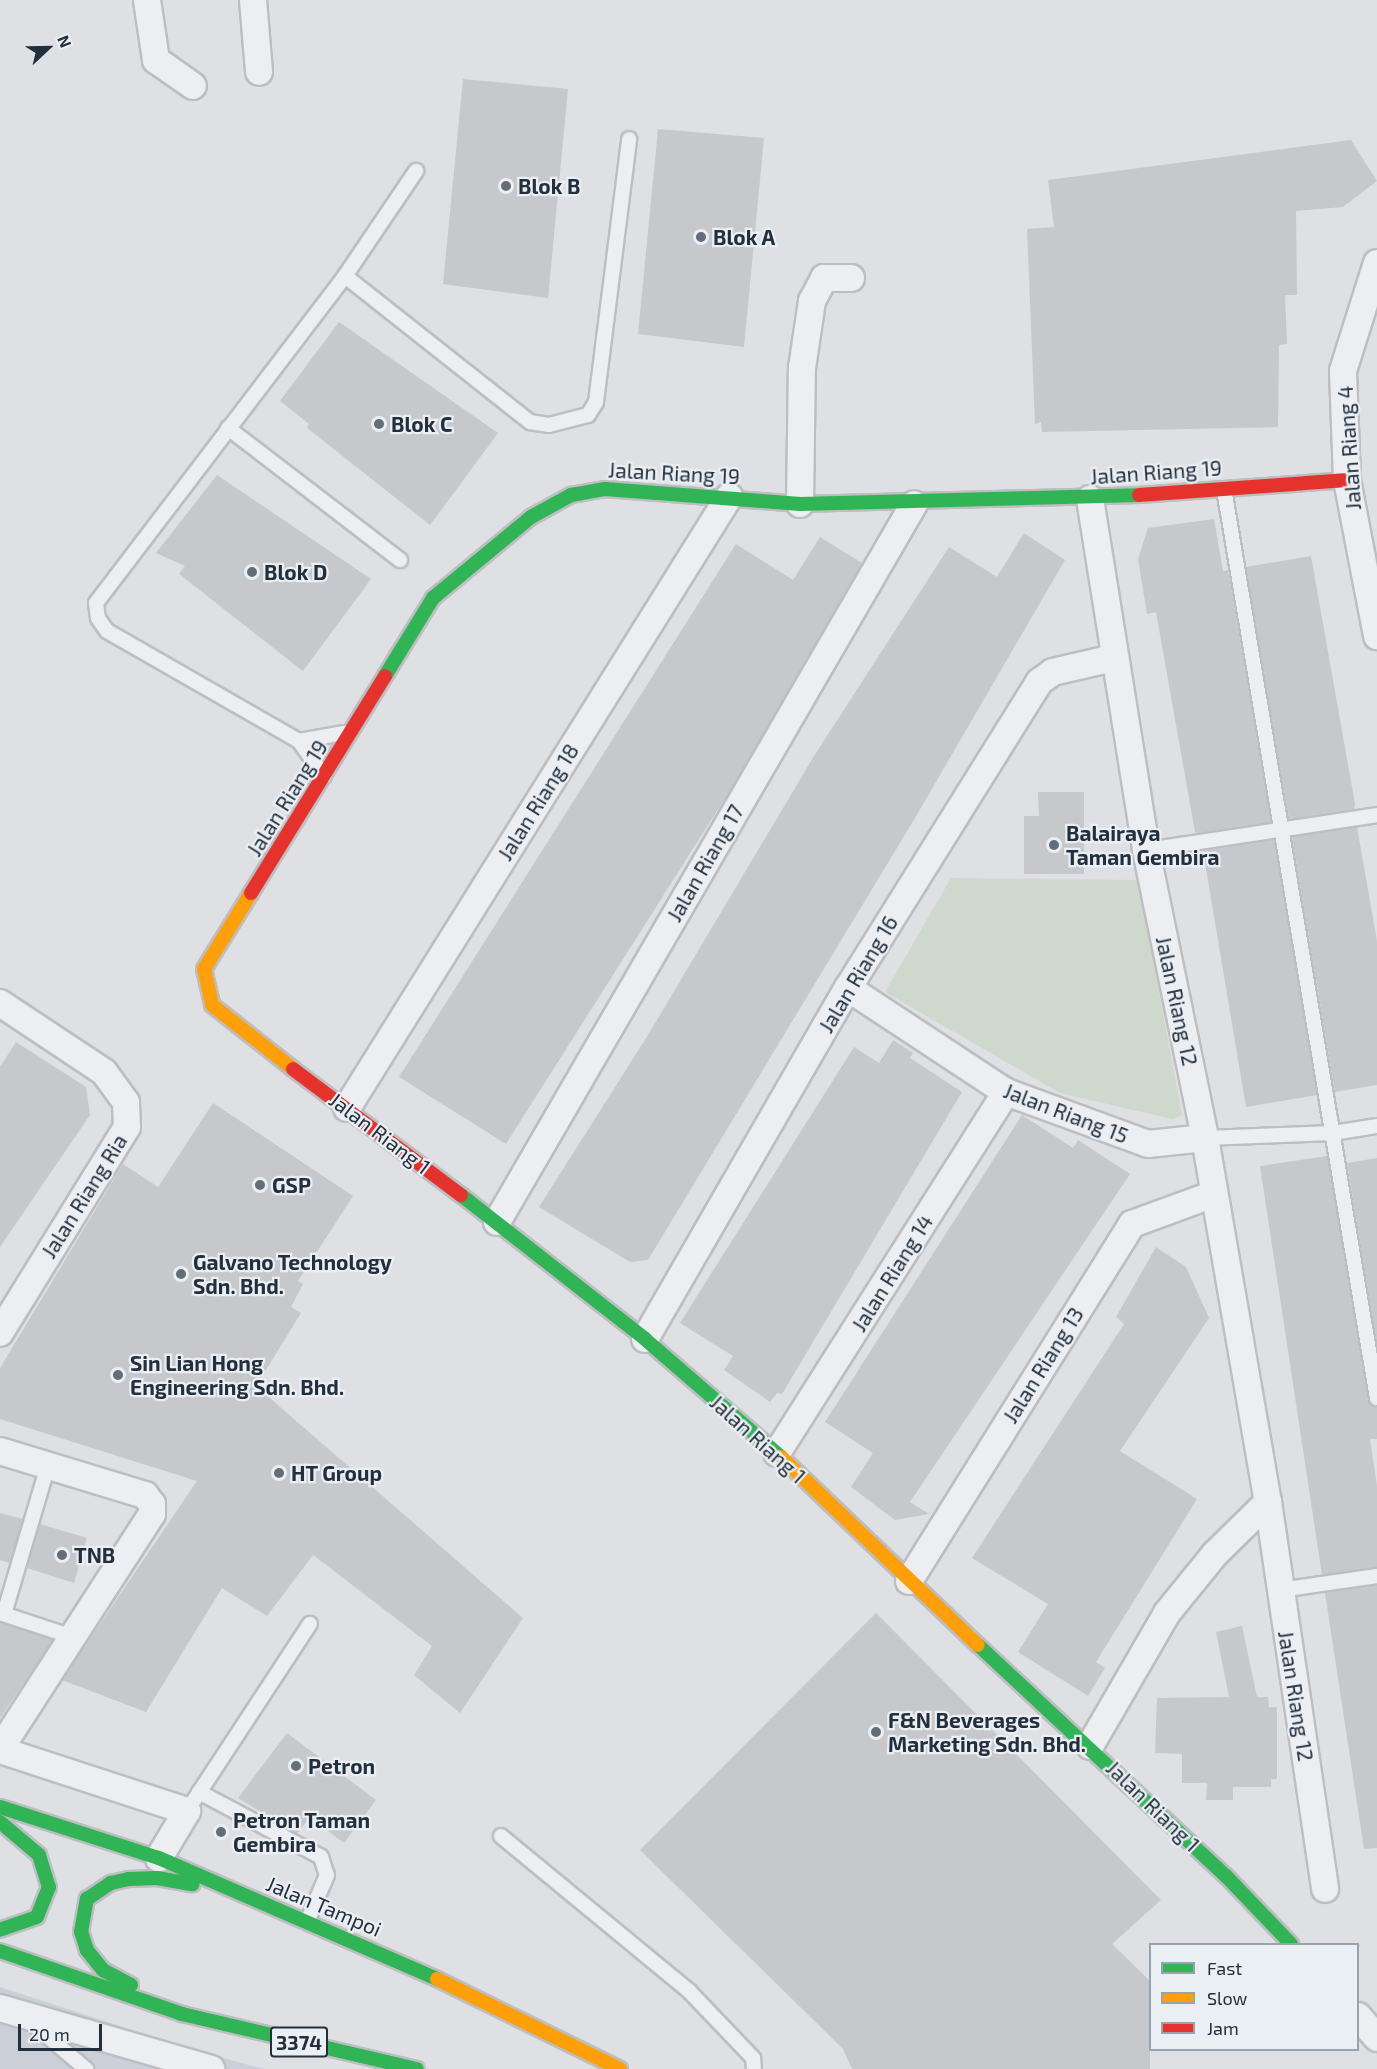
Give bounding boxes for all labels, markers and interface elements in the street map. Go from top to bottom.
north arrow [18,18,78,78]
text: N [54,32,76,50]
place label: Blok B [518,173,580,199]
marker: Blok B [499,179,513,193]
place label: Blok A [713,224,776,250]
marker: Blok A [694,230,708,244]
street label: Jalan Riang 4 [1332,385,1366,511]
place label: Blok C [391,411,452,437]
marker: Blok C [372,417,386,431]
street label: Jalan Riang 19 [1089,455,1223,489]
street label: Jalan Riang 19 [607,457,741,489]
place label: Blok D [264,559,327,585]
marker: Blok D [245,565,259,579]
street label: Jalan Riang 19 [241,735,333,861]
street label: Jalan Riang 18 [492,739,584,865]
street label: Jalan Riang 17 [661,800,749,926]
place label: Balairaya Taman Gembira [1066,820,1219,870]
marker: Balairaya Taman Gembira [1047,838,1061,852]
street label: Jalan Riang 16 [813,911,903,1037]
street label: Jalan Riang 12 [1151,934,1203,1068]
street label: Jalan Riang 15 [1000,1078,1132,1148]
street label: Jalan Riang 1 [325,1087,435,1179]
street label: Jalan Riang Ria [36,1129,132,1263]
place label: GSP [272,1172,311,1198]
marker: GSP [253,1178,267,1192]
street label: Jalan Riang 14 [846,1210,938,1336]
place label: Galvano Technology Sdn. Bhd. [193,1249,392,1299]
marker: Galvano Technology Sdn. Bhd. [174,1267,188,1281]
street label: Jalan Riang 13 [997,1302,1089,1428]
place label: Sin Lian Hong Engineering Sdn. Bhd. [130,1350,344,1400]
marker: Sin Lian Hong Engineering Sdn. Bhd. [111,1368,125,1382]
street label: Jalan Riang 1 [705,1389,811,1489]
place label: HT Group [291,1460,383,1486]
marker: HT Group [272,1466,286,1480]
place label: TNB [74,1542,115,1568]
marker: TNB [55,1548,69,1562]
street label: Jalan Riang 12 [1273,1629,1319,1763]
place label: F&N Beverages Marketing Sdn. Bhd. [888,1707,1086,1757]
marker: F&N Beverages Marketing Sdn. Bhd. [869,1725,883,1739]
place label: Petron [308,1753,375,1779]
street label: Jalan Riang 1 [1101,1755,1205,1857]
marker: Petron [289,1759,303,1773]
place label: Petron Taman Gembira [233,1807,371,1857]
marker: Petron Taman Gembira [214,1825,228,1839]
street label: Jalan Tampoi [263,1870,385,1942]
legend [1149,1943,1359,2051]
text: Fast [1207,1957,1242,1979]
text: Slow [1207,1987,1247,2009]
scale bar [21,2012,105,2050]
text: Jam [1207,2017,1239,2039]
text: 20 m [29,2023,70,2045]
road number: 3374 [269,2025,329,2059]

